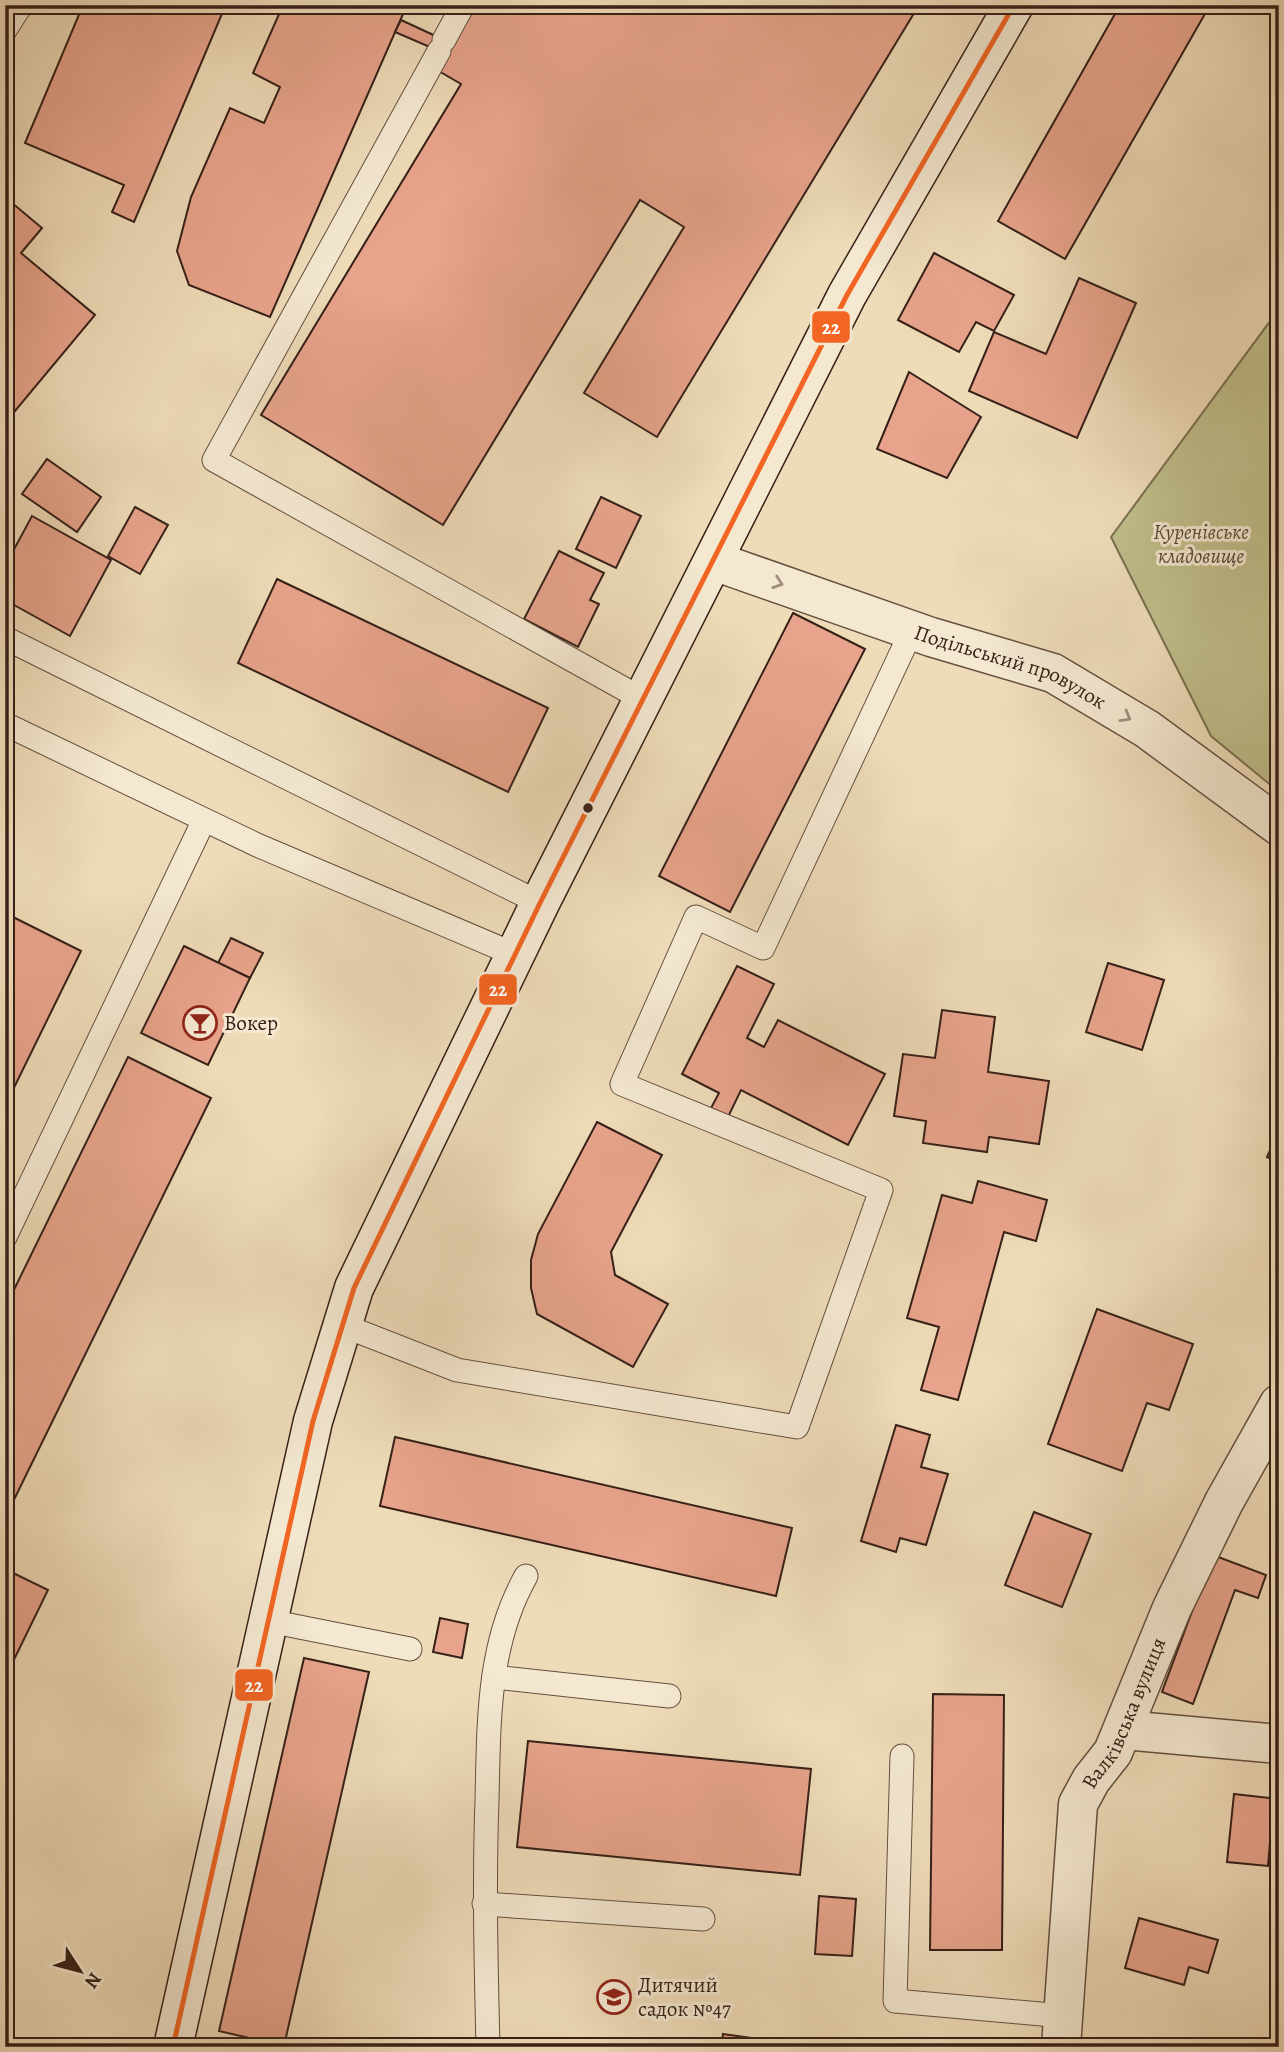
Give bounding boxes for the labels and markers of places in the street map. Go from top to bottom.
unlabelled marker [581,801,595,815]
bar icon: Вокер [181,1004,219,1042]
place label: Вокер [224,1009,278,1037]
place label: Дитячий садок №47 [638,1971,731,2023]
school or university icon: Дитячий садок №47 [595,1978,633,2016]

